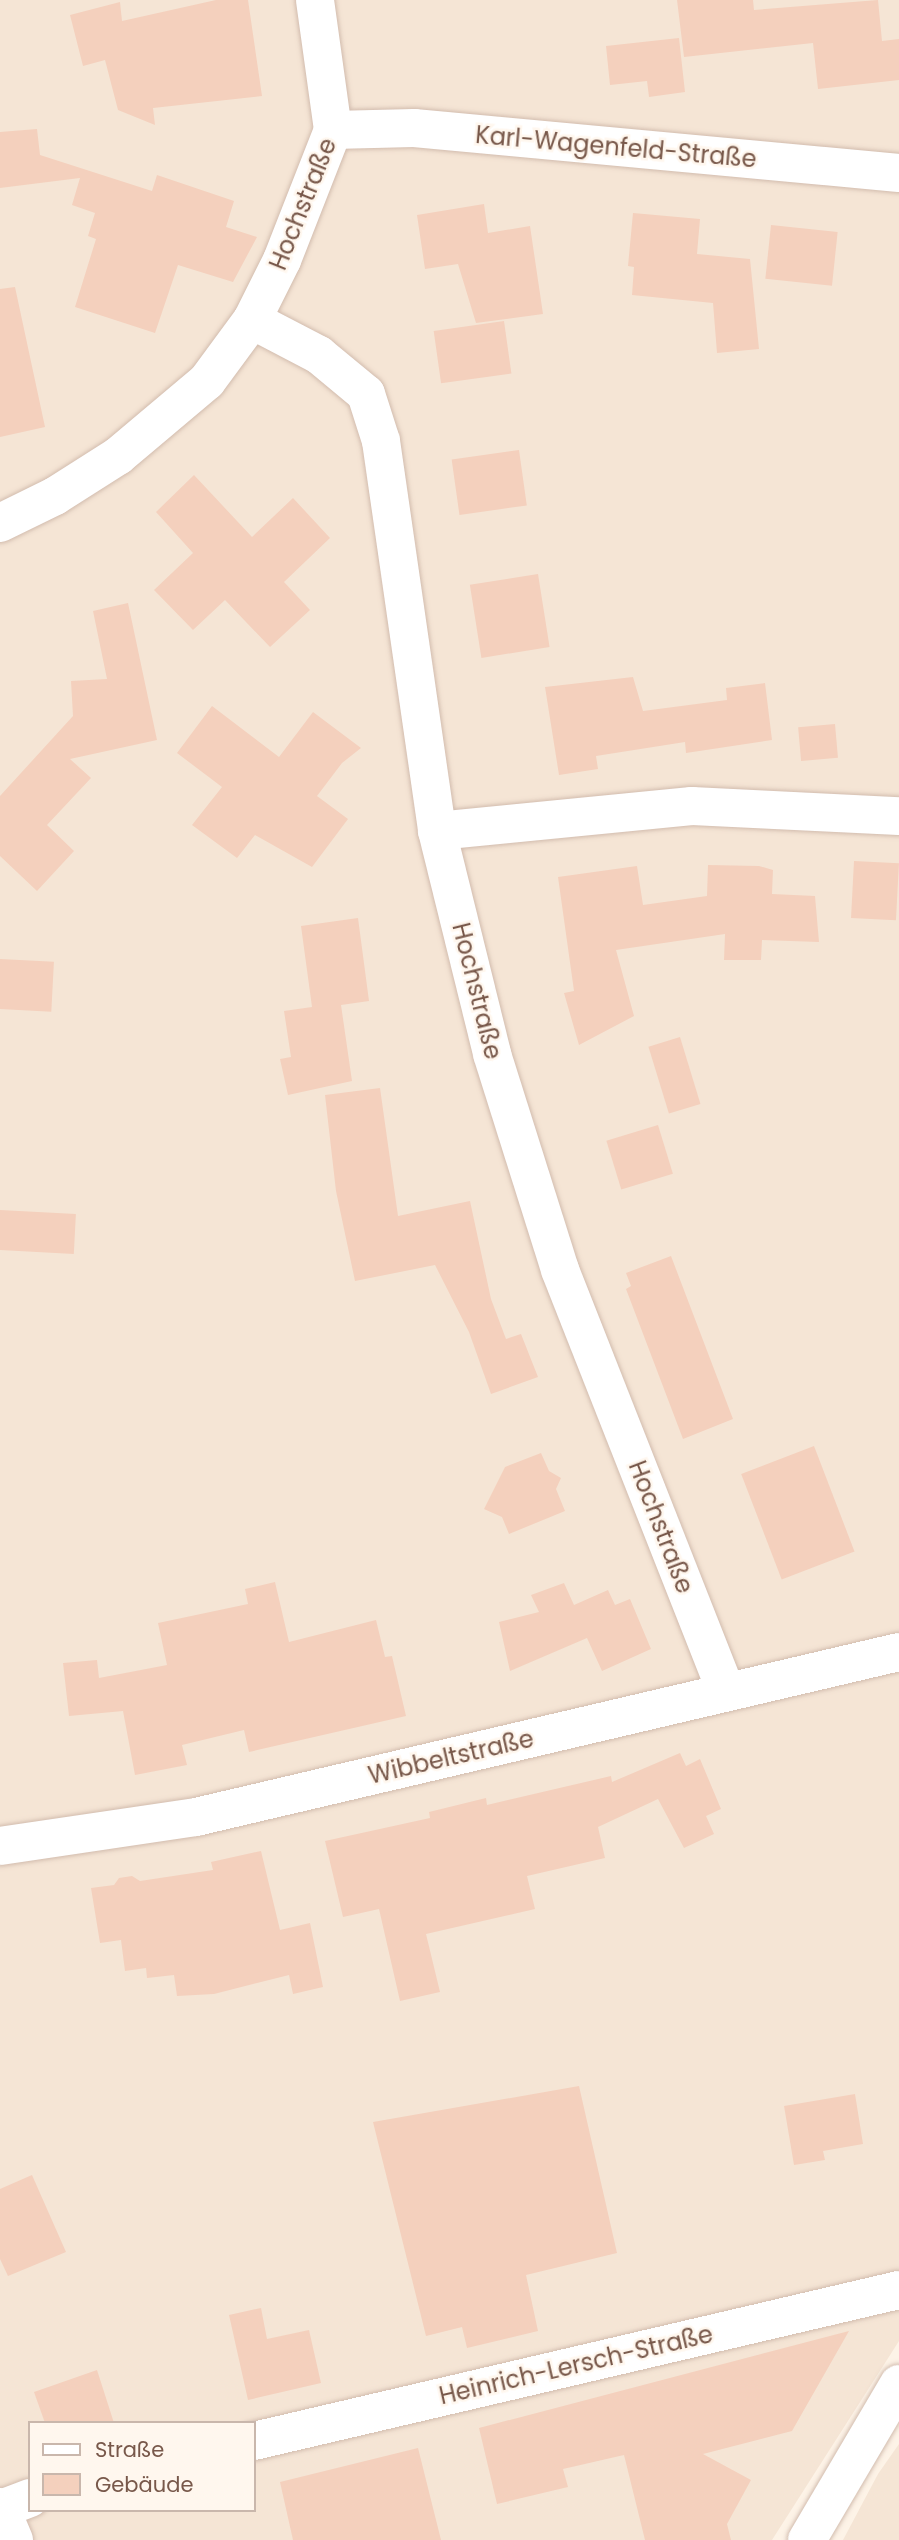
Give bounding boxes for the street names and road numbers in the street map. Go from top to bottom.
street label: Karl-Wagenfeld-Straße [474,120,758,174]
street label: Hochstraße [264,134,342,274]
street label: Hochstraße [446,920,508,1062]
street label: Hochstraße [623,1457,699,1597]
street label: Wibbeltstraße [365,1724,537,1790]
street label: Heinrich-Lersch-Straße [436,2319,716,2411]

